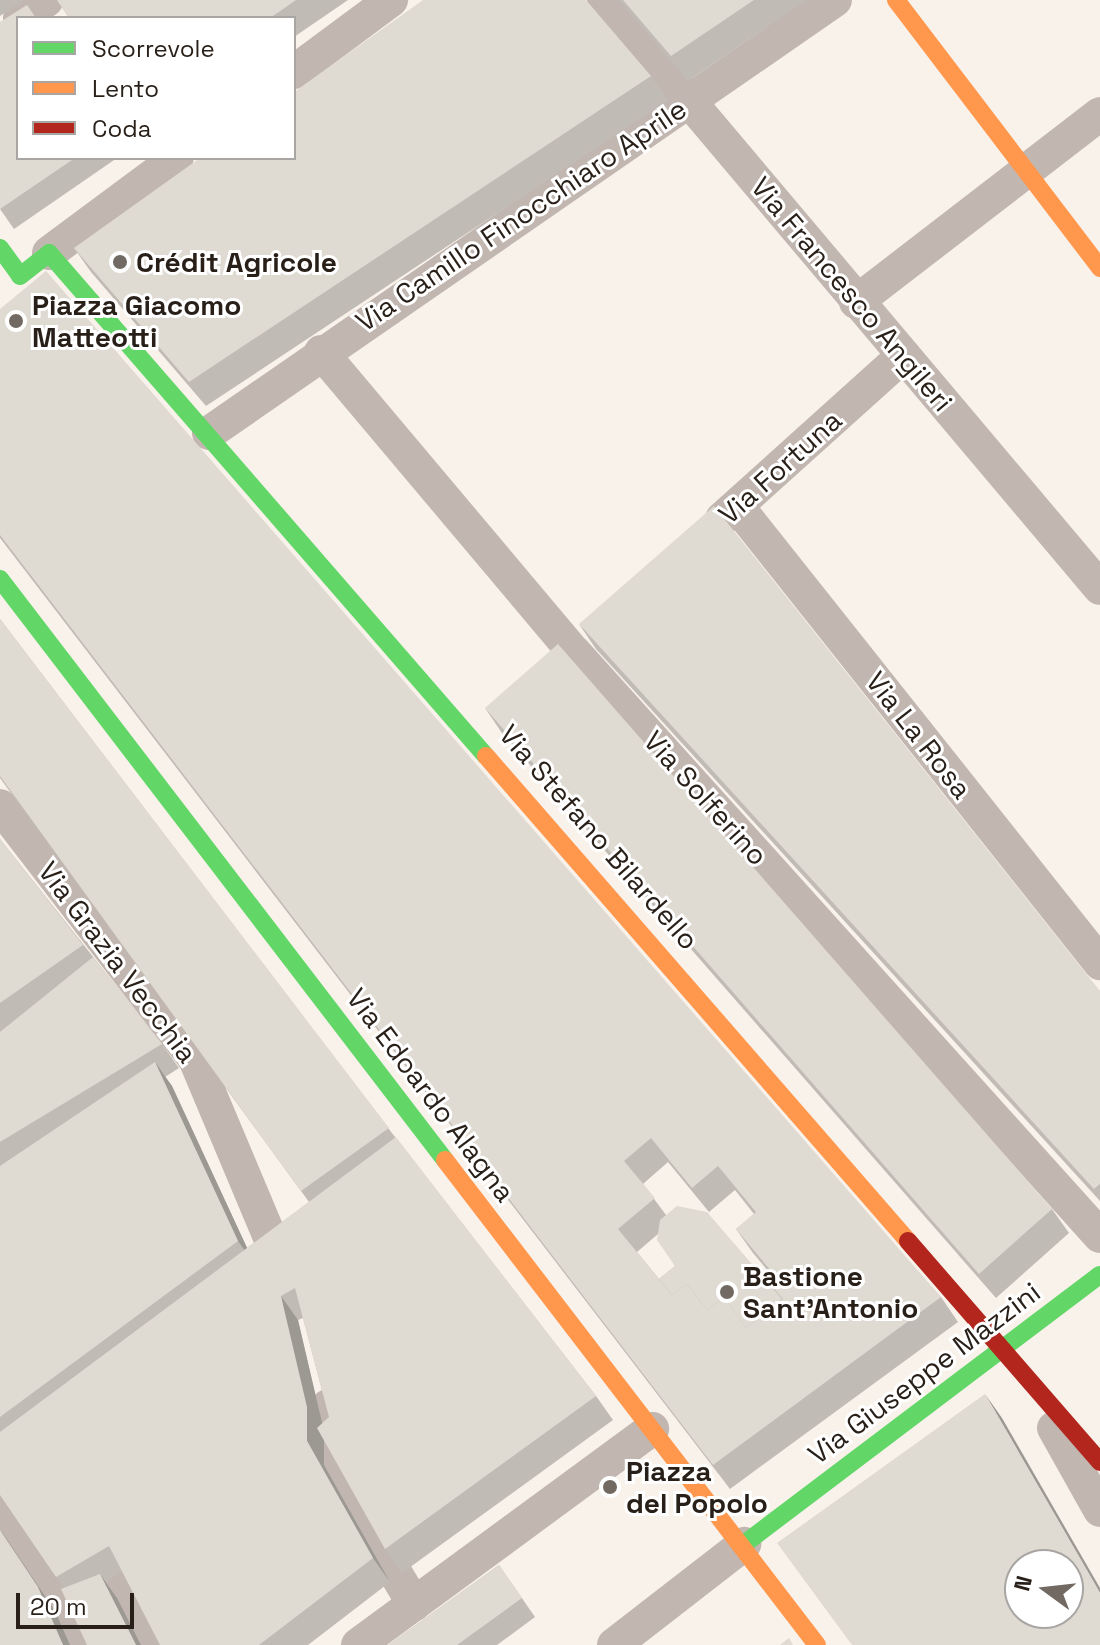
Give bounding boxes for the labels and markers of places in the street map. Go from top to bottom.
place label: Crédit Agricole [136,245,337,279]
marker: Crédit Agricole [111,253,129,271]
place label: Piazza Giacomo Matteotti [32,288,241,354]
marker: Piazza Giacomo Matteotti [7,312,25,330]
place label: Bastione Sant'Antonio [743,1259,918,1325]
marker: Bastione Sant'Antonio [718,1283,736,1301]
place label: Piazza del Popolo [626,1454,768,1520]
marker: Piazza del Popolo [601,1478,619,1496]

